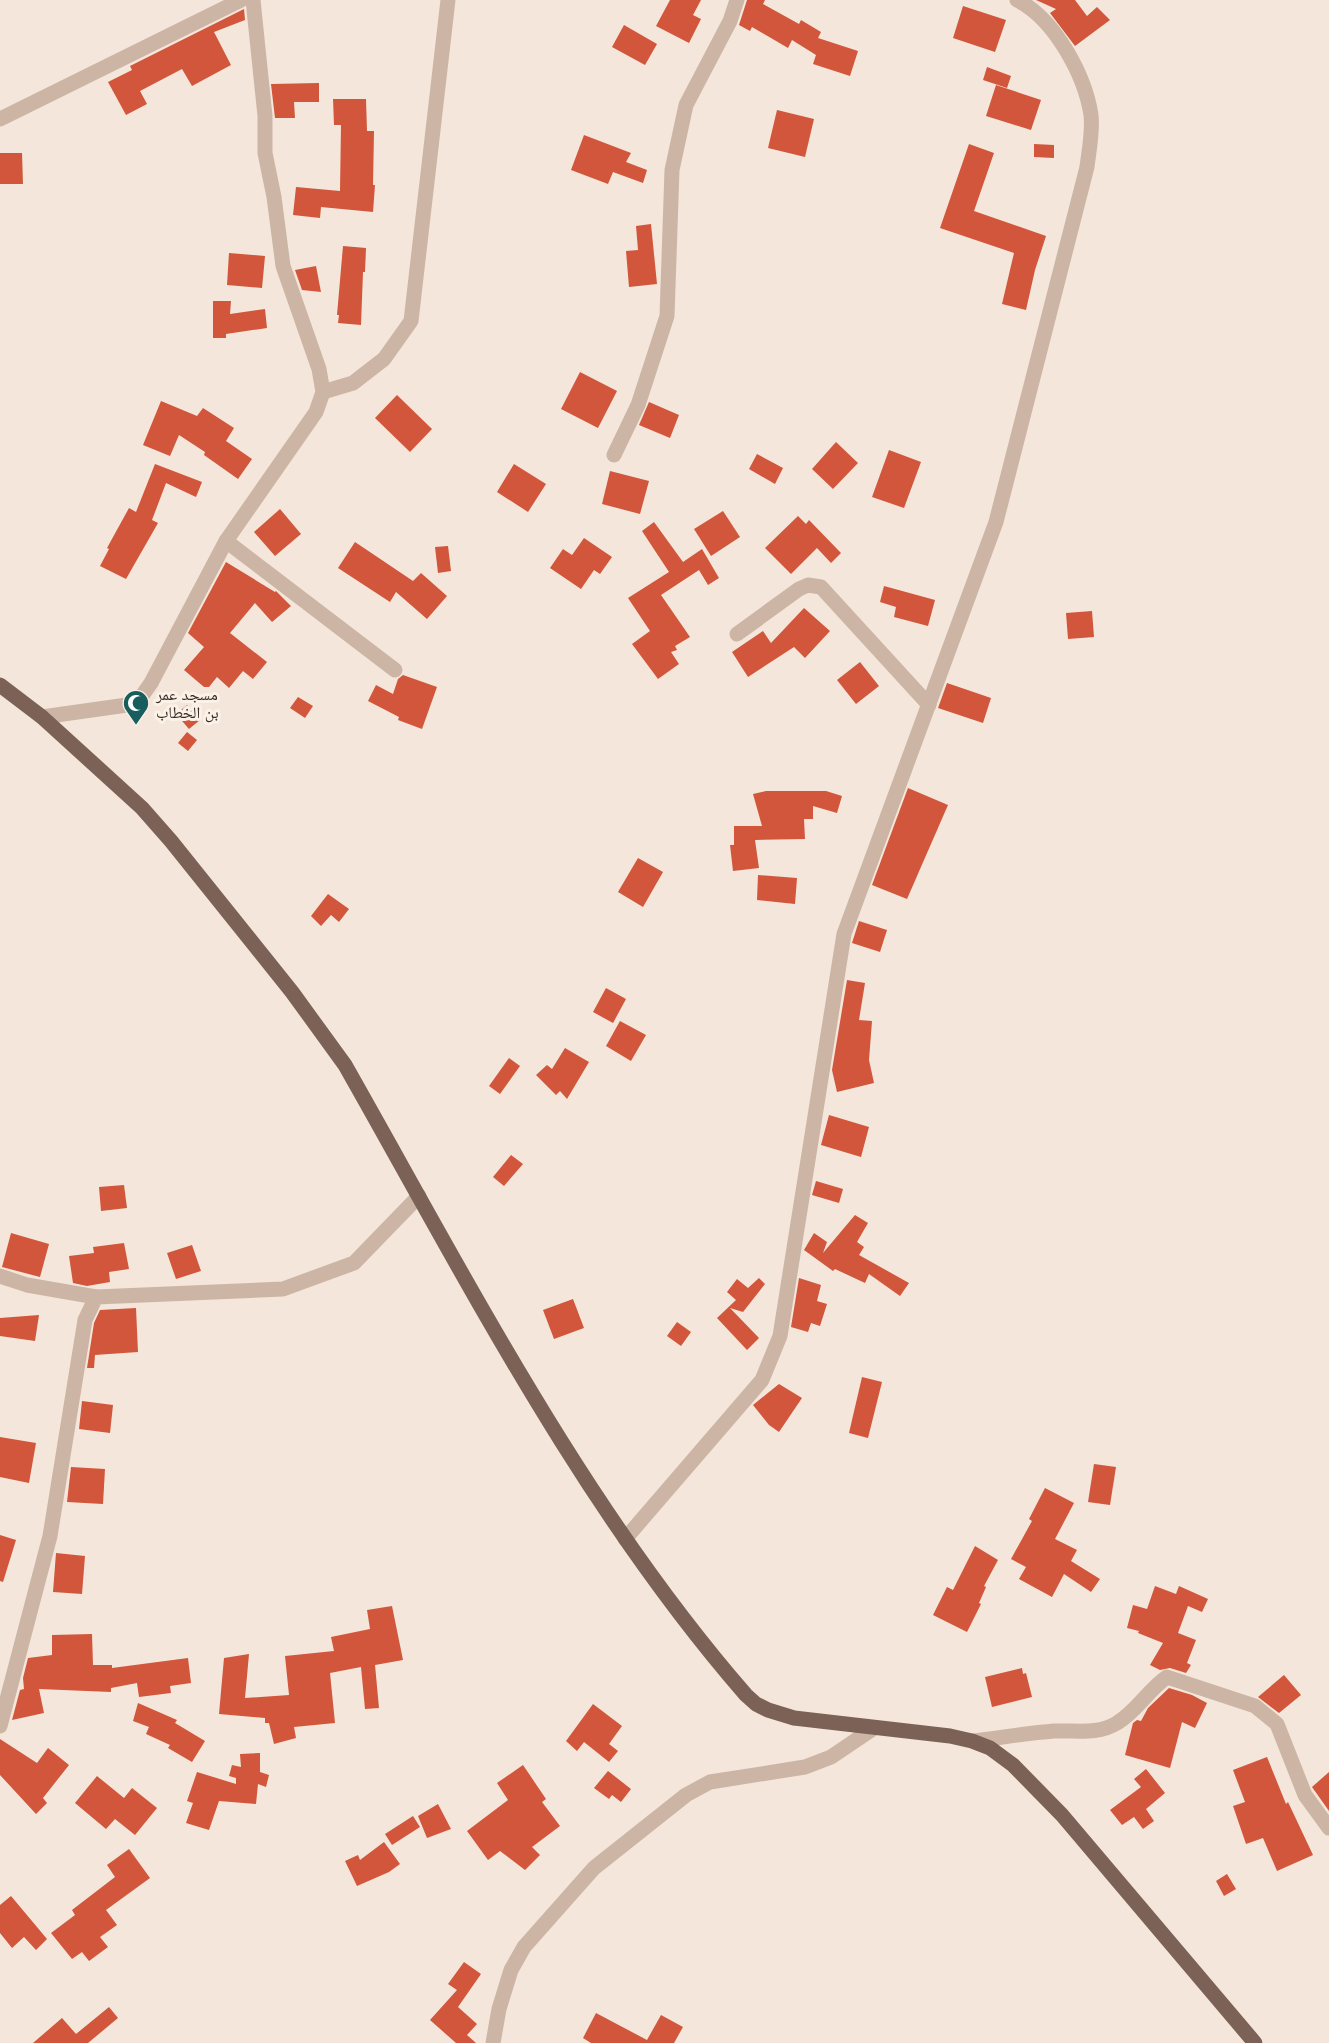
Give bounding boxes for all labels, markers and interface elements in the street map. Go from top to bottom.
place label: مسجد عمر بن الخطاب [155,686,219,723]
mosque icon: مسجد عمر بن الخطاب [121,688,151,726]

